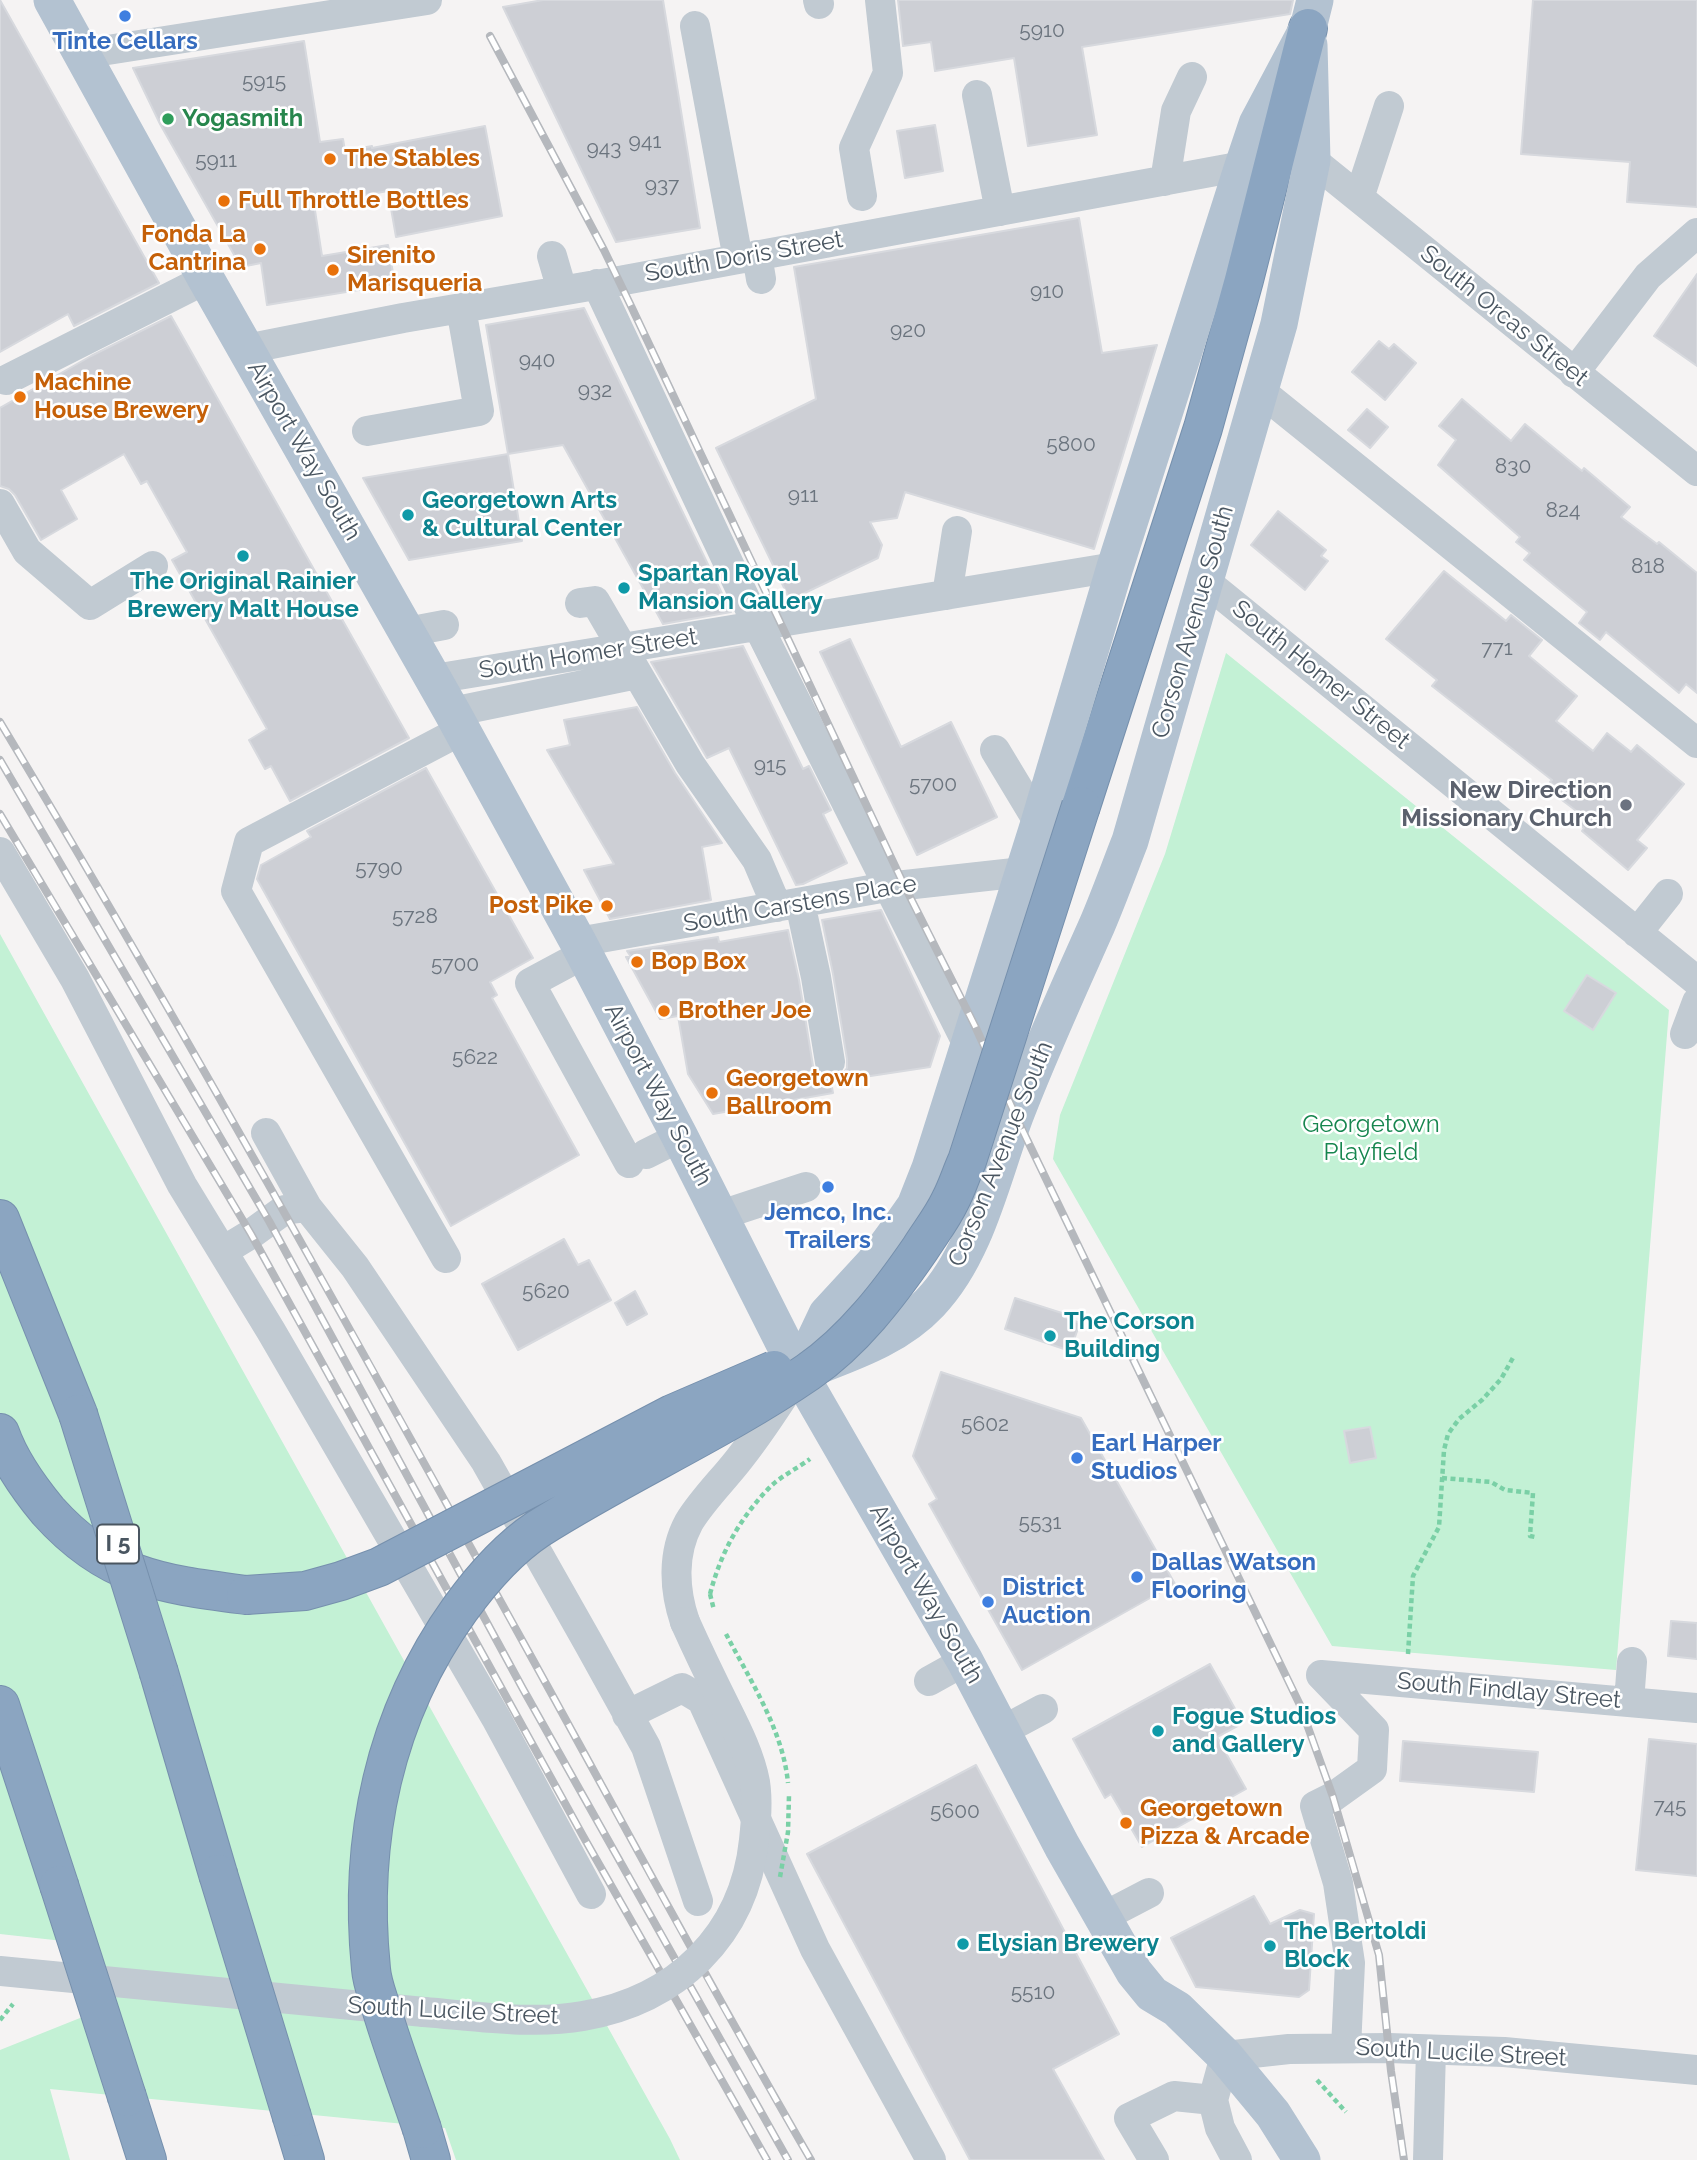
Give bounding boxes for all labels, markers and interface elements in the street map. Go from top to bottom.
marker: Tinte Cellars [117,8,133,24]
house number: 5910 [1019,18,1065,44]
place label: Tinte Cellars [52,28,198,56]
house number: 5915 [242,69,286,95]
place label: Yogasmith [182,105,303,133]
marker: Yogasmith [160,111,176,127]
house number: 941 [629,129,661,155]
house number: 943 [587,136,621,162]
place label: The Stables [344,145,480,173]
house number: 5911 [195,148,237,174]
marker: The Stables [322,151,338,167]
house number: 937 [645,173,679,199]
place label: Full Throttle Bottles [238,187,469,215]
marker: Full Throttle Bottles [216,193,232,209]
place label: Fonda La Cantrina [141,221,246,277]
street label: South Doris Street [643,225,845,289]
street label: South Orcas Street [1414,239,1594,393]
marker: Fonda La Cantrina [252,241,268,257]
place label: Sirenito Marisqueria [347,242,482,298]
marker: Sirenito Marisqueria [325,262,341,278]
house number: 910 [1030,279,1064,305]
house number: 920 [890,318,926,344]
house number: 940 [519,348,555,374]
street label: Airport Way South [241,356,367,546]
place label: Machine House Brewery [34,369,209,425]
house number: 932 [578,378,612,404]
marker: Machine House Brewery [12,389,28,405]
house number: 5800 [1046,432,1096,458]
house number: 830 [1495,454,1531,480]
house number: 911 [788,483,818,509]
place label: Georgetown Arts & Cultural Center [422,487,622,543]
house number: 824 [1546,498,1580,524]
street label: Corson Avenue South [1146,502,1240,742]
marker: Georgetown Arts & Cultural Center [400,507,416,523]
marker: The Original Rainier Brewery Malt House [235,548,251,564]
house number: 818 [1631,554,1665,580]
place label: Spartan Royal Mansion Gallery [638,560,823,616]
place label: The Original Rainier Brewery Malt House [127,568,359,624]
marker: Spartan Royal Mansion Gallery [616,580,632,596]
street label: South Homer Street [1226,594,1416,756]
street label: South Homer Street [477,623,699,685]
house number: 771 [1481,636,1513,662]
house number: 915 [754,753,786,779]
house number: 5700 [909,772,957,798]
place label: New Direction Missionary Church [1401,777,1612,833]
marker: New Direction Missionary Church [1618,797,1634,813]
house number: 5790 [355,856,403,882]
street label: South Carstens Place [681,869,919,939]
place label: Post Pike [489,892,593,920]
marker: Post Pike [599,898,615,914]
house number: 5728 [392,904,438,930]
place label: Bop Box [651,948,746,976]
house number: 5700 [431,952,479,978]
marker: Bop Box [629,954,645,970]
place label: Brother Joe [678,997,811,1025]
street label: Airport Way South [598,999,718,1191]
marker: Brother Joe [656,1003,672,1019]
street label: Corson Avenue South [943,1037,1059,1271]
house number: 5622 [452,1045,498,1071]
place label: Georgetown Ballroom [726,1065,869,1121]
marker: Georgetown Ballroom [704,1085,720,1101]
park label: Georgetown Playfield [1302,1111,1440,1167]
marker: Jemco, Inc. Trailers [820,1179,836,1195]
place label: Jemco, Inc. Trailers [764,1199,892,1255]
house number: 5620 [522,1279,570,1305]
place label: The Corson Building [1064,1308,1195,1364]
marker: The Corson Building [1042,1328,1058,1344]
house number: 5602 [961,1412,1009,1438]
place label: Earl Harper Studios [1091,1430,1222,1486]
marker: Earl Harper Studios [1069,1450,1085,1466]
street label: Airport Way South [863,1499,989,1689]
house number: 5531 [1018,1510,1062,1536]
road number: I 5 [97,1525,139,1564]
place label: Dallas Watson Flooring [1151,1549,1316,1605]
marker: Dallas Watson Flooring [1129,1569,1145,1585]
place label: District Auction [1002,1574,1091,1630]
marker: District Auction [980,1594,996,1610]
street label: South Findlay Street [1396,1667,1622,1715]
place label: Fogue Studios and Gallery [1172,1703,1336,1759]
marker: Fogue Studios and Gallery [1150,1723,1166,1739]
house number: 745 [1653,1794,1687,1820]
place label: Georgetown Pizza & Arcade [1140,1795,1310,1851]
house number: 5600 [930,1799,980,1825]
marker: Georgetown Pizza & Arcade [1118,1815,1134,1831]
place label: The Bertoldi Block [1284,1918,1426,1974]
place label: Elysian Brewery [977,1930,1159,1958]
marker: Elysian Brewery [955,1936,971,1952]
marker: The Bertoldi Block [1262,1938,1278,1954]
house number: 5510 [1011,1980,1055,2006]
street label: South Lucile Street [347,1991,559,2031]
street label: South Lucile Street [1355,2033,1567,2073]

